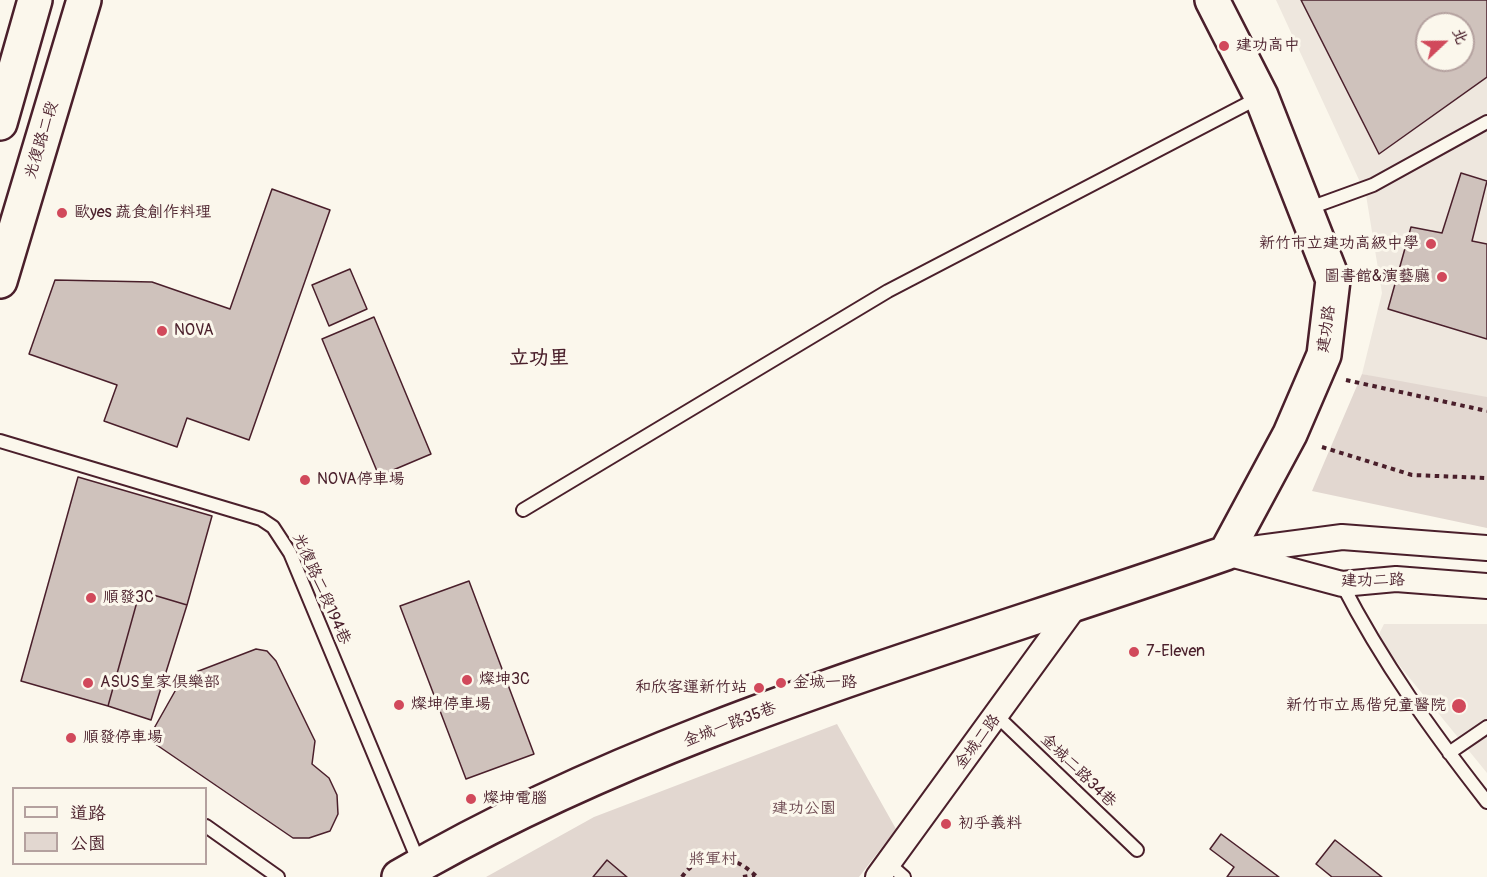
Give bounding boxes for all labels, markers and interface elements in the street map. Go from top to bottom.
north arrow [1415,12,1475,72]
text: 北 [1448,25,1472,47]
place label: 建功高中 [1236,36,1300,56]
marker: 建功高中 [1217,39,1231,53]
street label: 光復路二段 [21,99,63,181]
place label: 歐yes 蔬食創作料理 [74,203,211,223]
marker: 歐yes 蔬食創作料理 [55,206,69,220]
place label: 新竹市立建功高級中學 [1259,234,1419,254]
marker: 新竹市立建功高級中學 [1424,237,1438,251]
place label: 圖書館&演藝廳 [1324,267,1430,287]
marker: 圖書館&演藝廳 [1435,270,1449,284]
street label: 建功路 [1314,304,1340,354]
place label: NOVA [174,321,214,341]
marker: NOVA [155,324,169,338]
district label: 立功里 [509,347,569,371]
place label: NOVA停車場 [317,470,405,490]
marker: NOVA停車場 [298,473,312,487]
street label: 光復路二段194巷 [288,530,354,648]
street label: 建功二路 [1341,571,1405,591]
place label: 順發3C [103,588,154,608]
marker: 順發3C [84,591,98,605]
place label: 7-Eleven [1146,642,1205,662]
marker: 7-Eleven [1127,645,1141,659]
place label: 燦坤3C [479,670,530,690]
place label: ASUS皇家俱樂部 [100,673,220,693]
marker: 燦坤3C [460,673,474,687]
place label: 金城一路 [793,673,857,693]
marker: ASUS皇家俱樂部 [81,676,95,690]
marker: 金城一路 [774,676,788,690]
place label: 和欣客運新竹站 [635,678,747,698]
marker: 和欣客運新竹站 [752,681,766,695]
place label: 燦坤停車場 [411,695,491,715]
place label: 新竹市立馬偕兒童醫院 [1286,696,1446,716]
marker: 新竹市立馬偕兒童醫院 [1450,697,1468,715]
marker: 燦坤停車場 [392,698,406,712]
street label: 金城一路35巷 [681,699,779,751]
street label: 金城二路 [951,711,1005,773]
place label: 順發停車場 [83,728,163,748]
street label: 金城二路34巷 [1036,730,1120,812]
marker: 順發停車場 [64,731,78,745]
legend [12,787,207,865]
place label: 燦坤電腦 [483,789,547,809]
marker: 燦坤電腦 [464,792,478,806]
park label: 建功公園 [772,799,836,819]
text: 道路 [70,802,106,825]
place label: 初乎義料 [958,814,1022,834]
marker: 初乎義料 [939,817,953,831]
text: 公園 [70,832,106,855]
park label: 將軍村 [689,850,737,870]

